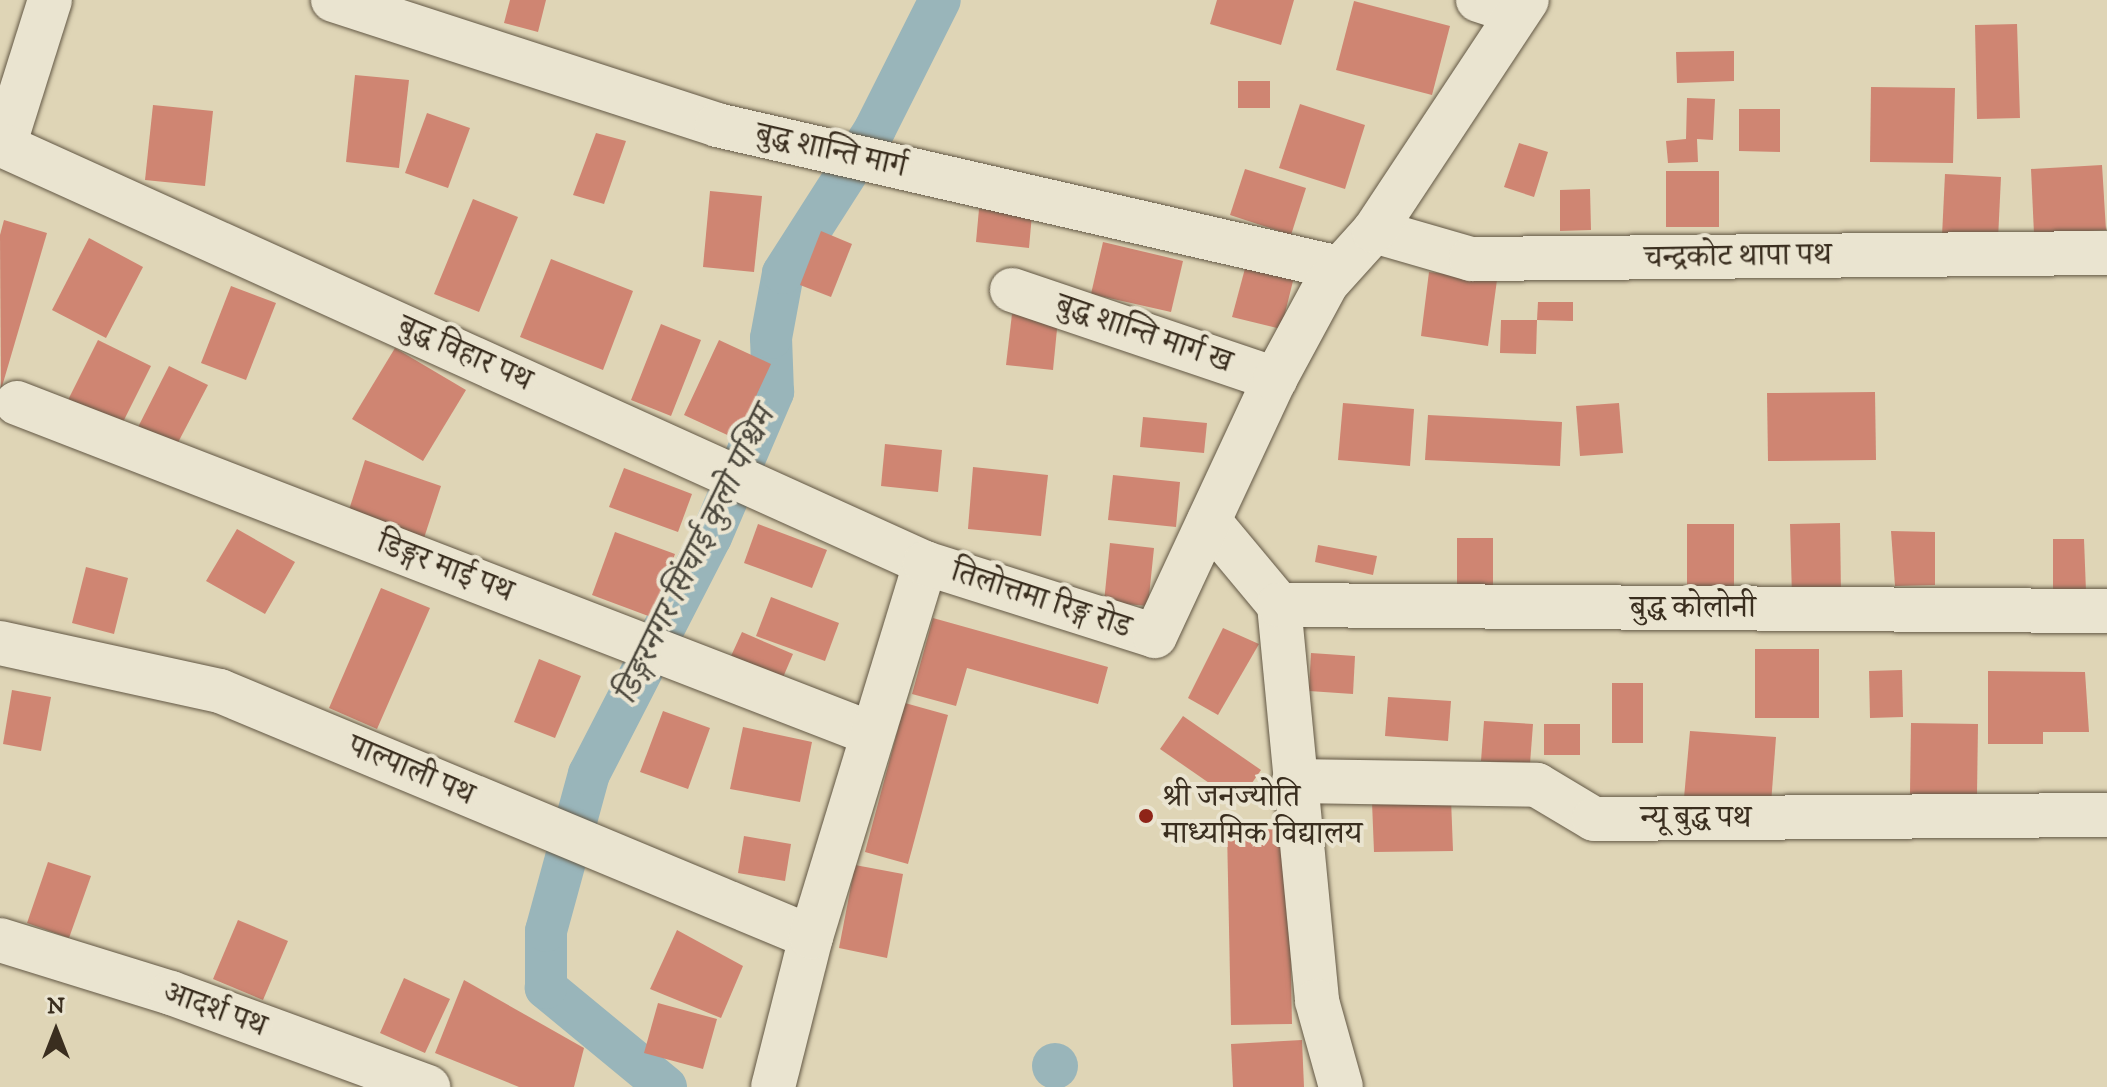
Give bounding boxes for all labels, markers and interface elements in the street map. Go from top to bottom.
street label: बुद्ध शान्ति मार्ग [752,115,910,187]
street label: चन्द्रकोट थापा पथ [1644,236,1832,278]
street label: बुद्ध शान्ति मार्ग ख [1051,286,1237,382]
street label: बुद्ध विहार पथ [392,307,538,401]
water label: डिङ्गरनगर सिंचाई कुलो पश्चिम [605,401,785,711]
street label: डिङ्गर माई पथ [371,524,519,612]
street label: तिलोत्तमा रिङ्ग रोड [946,553,1136,647]
street label: बुद्ध कोलोनी [1630,589,1756,627]
street label: पाल्पाली पथ [342,727,480,815]
place label: श्री जनज्योति माध्यमिक विद्यालय [1162,779,1362,854]
street label: न्यू बुद्ध पथ [1640,799,1752,837]
marker: श्री जनज्योति माध्यमिक विद्यालय [1137,807,1155,825]
street label: आदर्श पथ [158,974,272,1046]
north arrow [16,991,96,1071]
text: N [47,993,65,1020]

